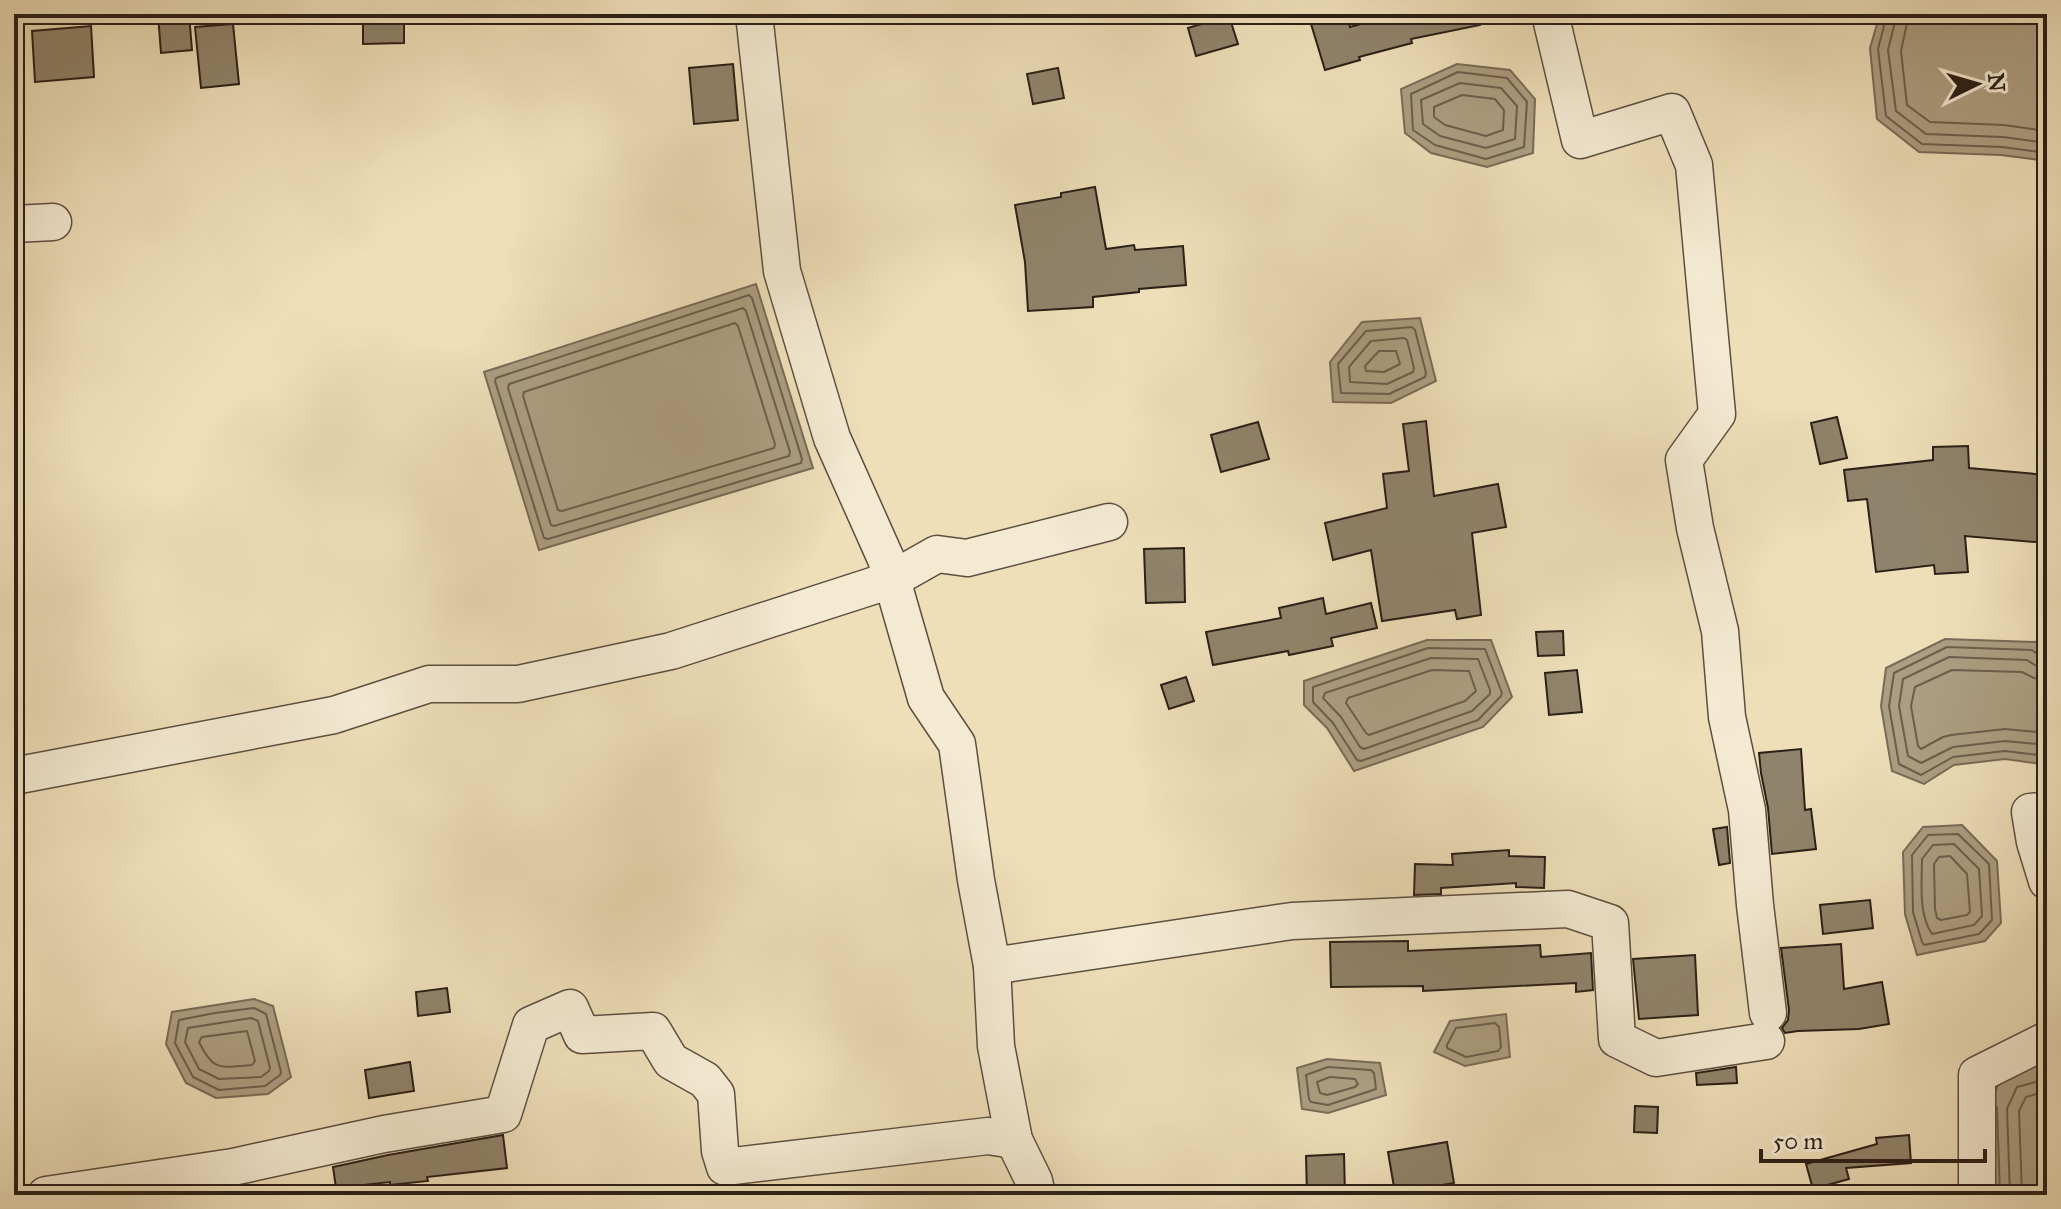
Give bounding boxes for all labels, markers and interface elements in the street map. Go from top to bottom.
north arrow [1937,44,2017,124]
text: N [1982,72,2011,93]
scale bar [1761,1113,1985,1163]
text: 50 m [1773,1126,1823,1156]

